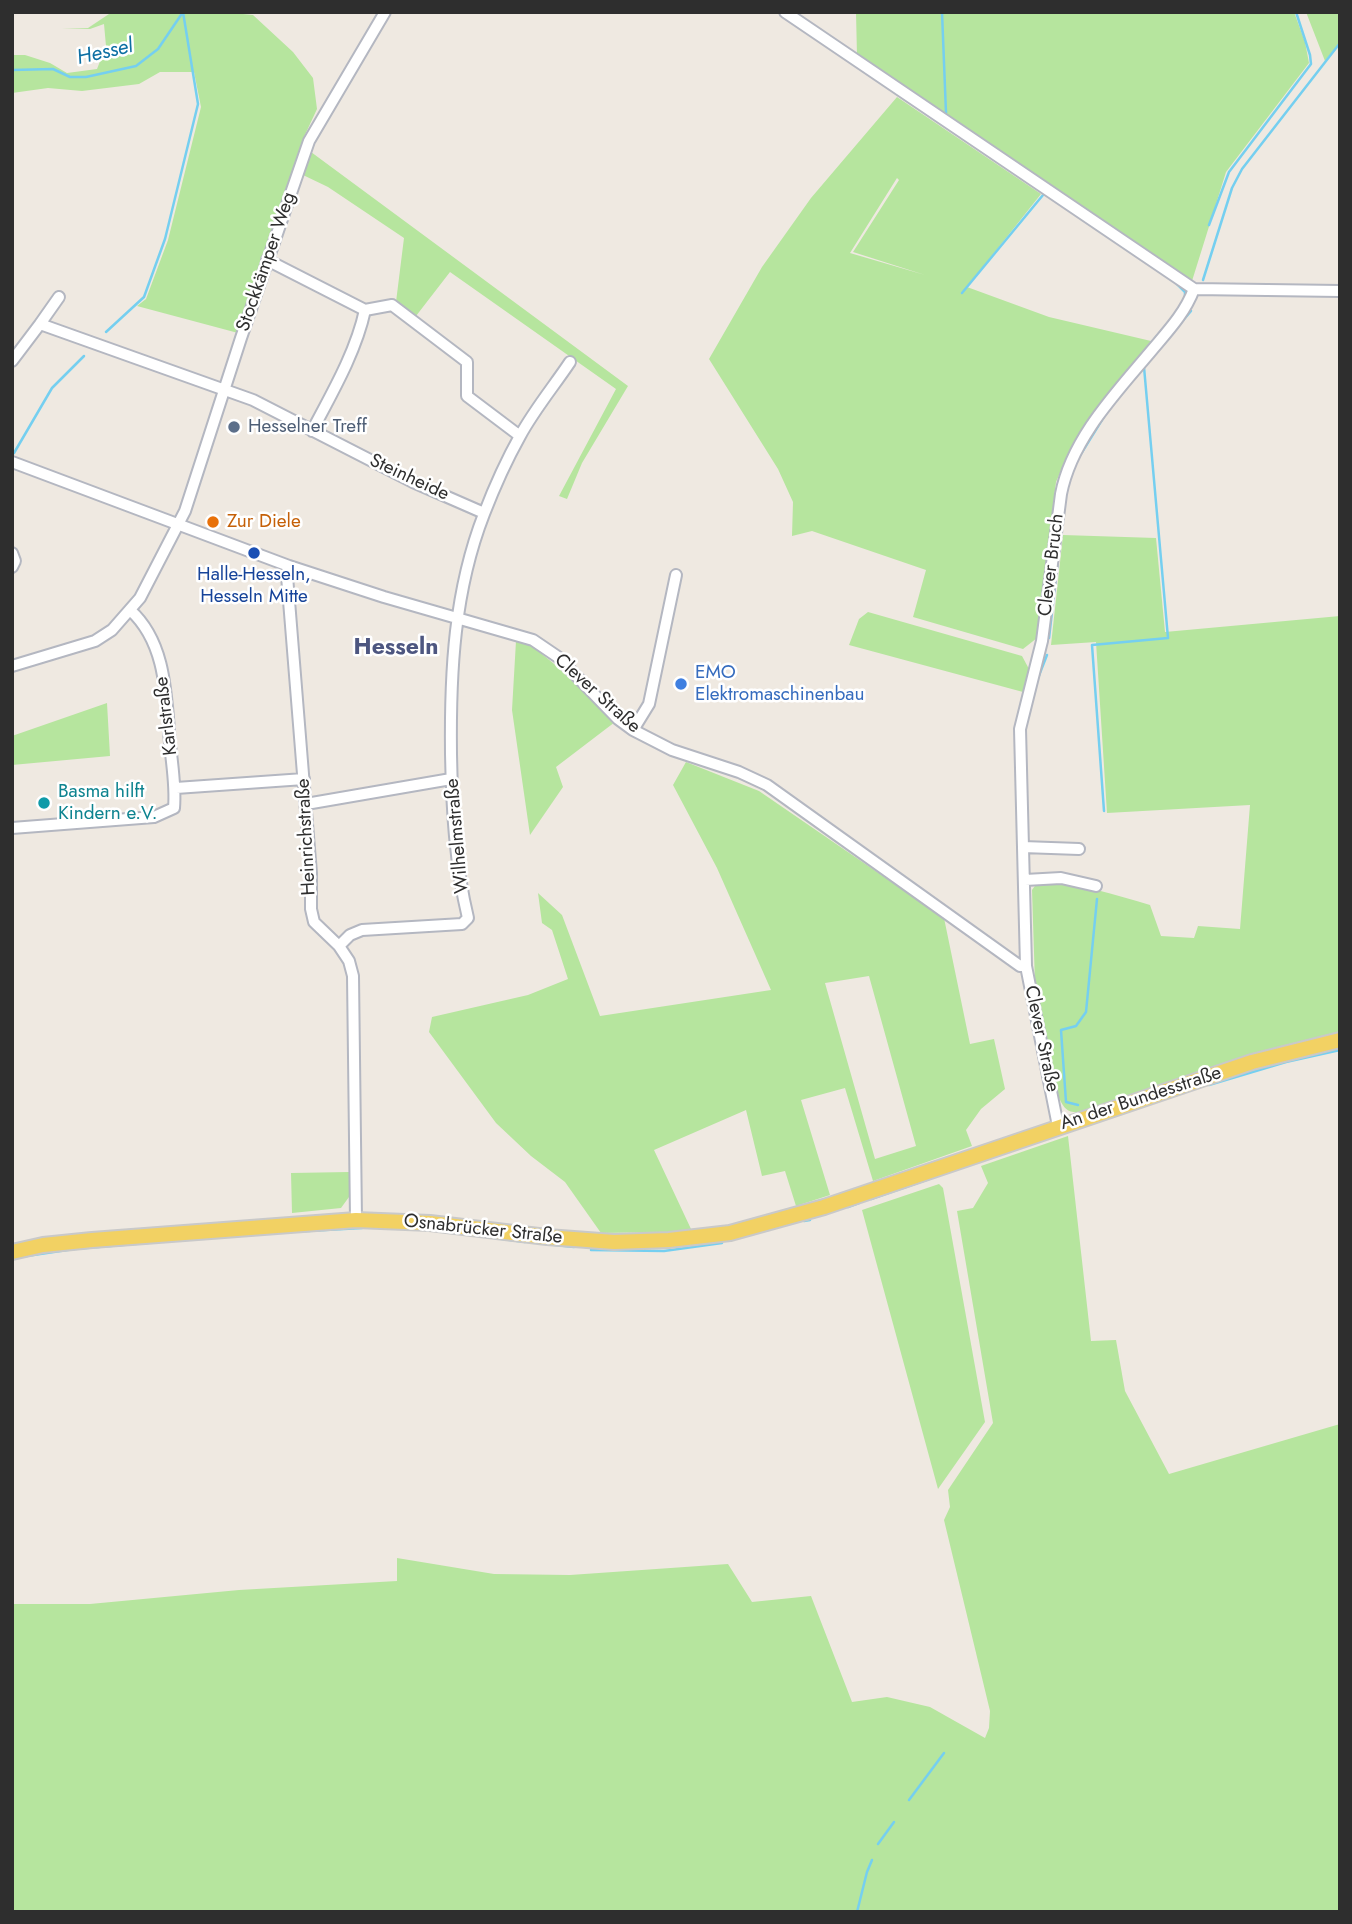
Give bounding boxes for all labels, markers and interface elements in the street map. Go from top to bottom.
water label: Hessel [75,34,135,72]
street label: Stockkämper Weg [232,189,302,335]
place label: Hesselner Treff [248,416,367,438]
marker: Hesselner Treff [226,419,242,435]
street label: Steinheide [366,450,452,506]
place label: Zur Diele [227,511,301,533]
street label: Clever Bruch [1034,512,1070,618]
marker: Zur Diele [205,514,221,530]
marker: Halle-Hesseln, Hesseln Mitte [246,545,262,561]
place label: Halle-Hesseln, Hesseln Mitte [197,564,311,608]
district label: Hesseln [354,634,438,662]
street label: Clever Straße [549,649,645,739]
place label: EMO Elektromaschinenbau [695,662,864,706]
street label: Karlstraße [151,675,183,757]
marker: EMO Elektromaschinenbau [673,676,689,692]
street label: Wilhelmstraße [442,777,474,895]
street label: Heinrichstraße [293,778,321,896]
place label: Basma hilft Kindern e.V. [58,781,157,825]
marker: Basma hilft Kindern e.V. [36,795,52,811]
street label: Clever Straße [1019,984,1063,1094]
street label: An der Bundesstraße [1057,1062,1225,1136]
street label: Osnabrücker Straße [403,1210,563,1250]

